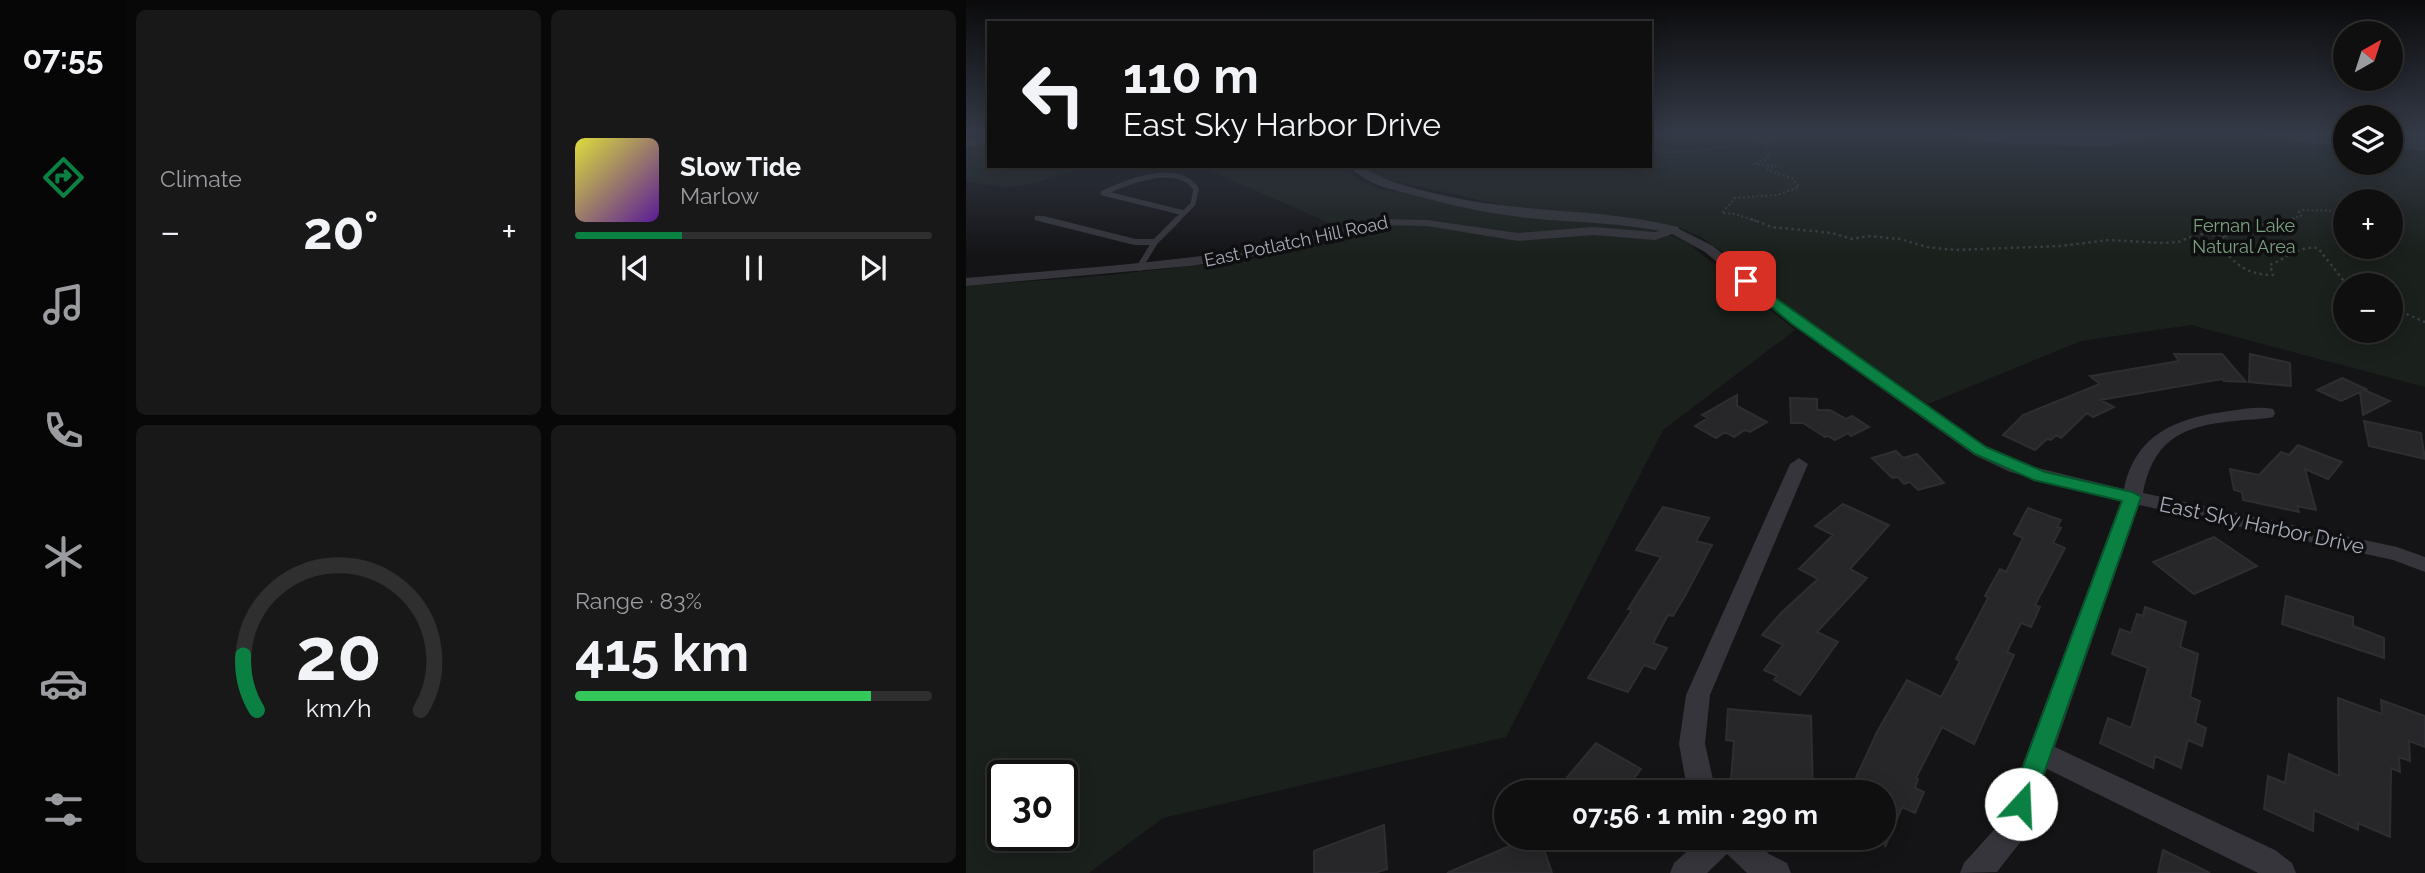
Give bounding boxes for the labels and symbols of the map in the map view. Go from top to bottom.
north arrow [2333,21,2403,91]
street label: East Potlatch Hill Road [1202,211,1390,271]
park label: Fernan Lake Natural Area [2192,215,2296,257]
pin [1716,251,1776,311]
street label: East Sky Harbor Drive [2157,491,2367,559]
speed limit sign: 30 [987,760,1078,851]
position arrow [1984,767,2058,841]

